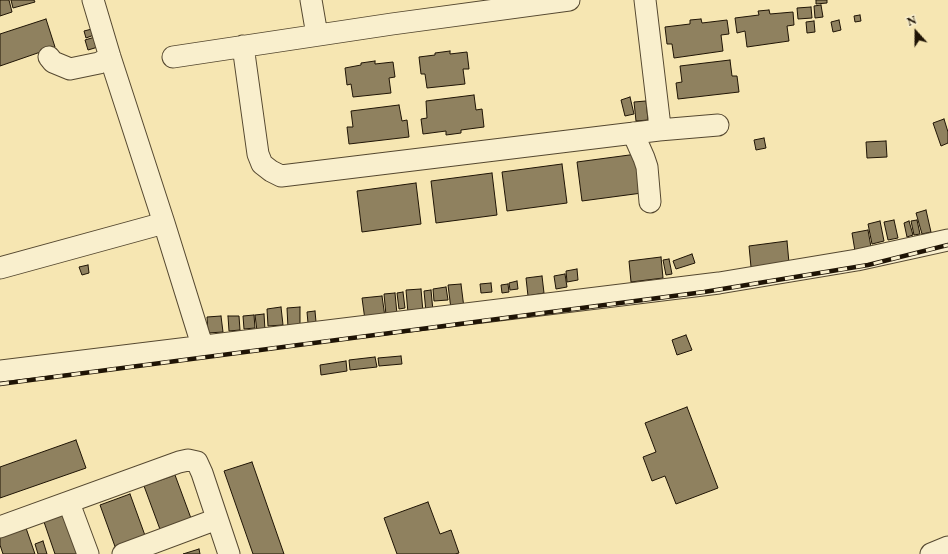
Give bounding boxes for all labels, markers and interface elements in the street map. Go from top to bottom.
north arrow [896,12,936,52]
text: N [905,13,918,29]

